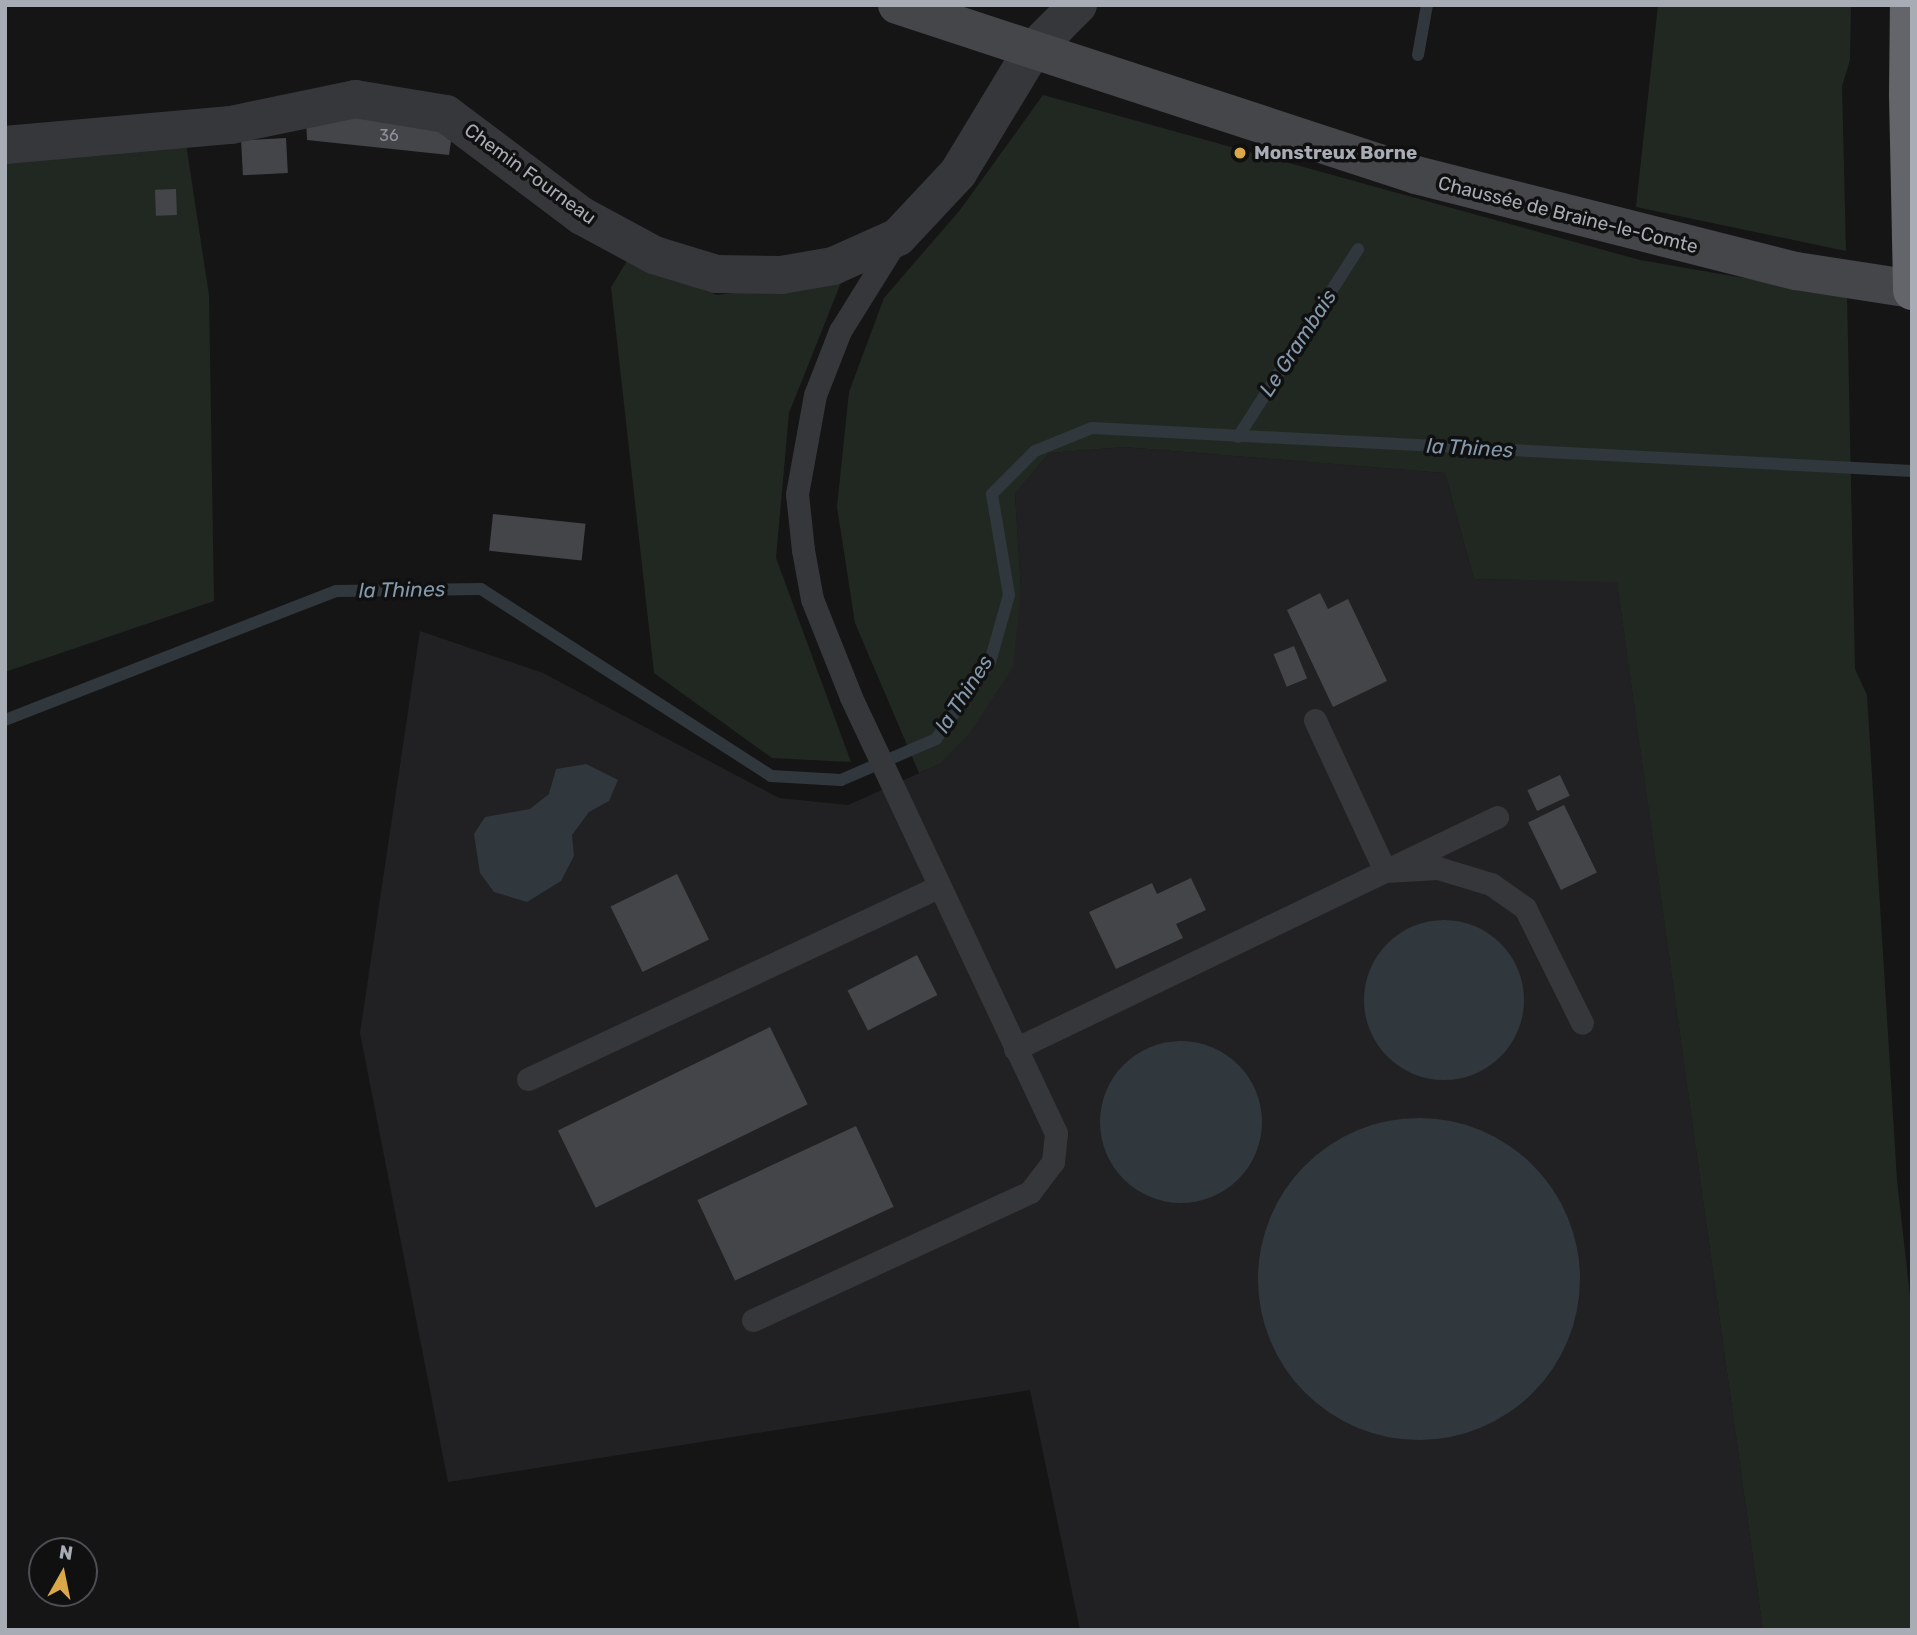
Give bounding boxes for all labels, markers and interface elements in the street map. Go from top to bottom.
street label: Chemin Fourneau [460,119,600,229]
house number: 36 [379,126,399,146]
place label: Monstreux Borne [1254,142,1417,164]
marker: Monstreux Borne [1232,145,1248,161]
street label: Chaussée de Braine-le-Comte [1436,172,1700,258]
water label: Le Grambais [1254,285,1342,401]
water label: la Thines [1426,433,1514,463]
water label: la Thines [358,577,446,603]
water label: la Thines [930,650,998,738]
north arrow [28,1537,98,1607]
text: N [57,1540,75,1565]

